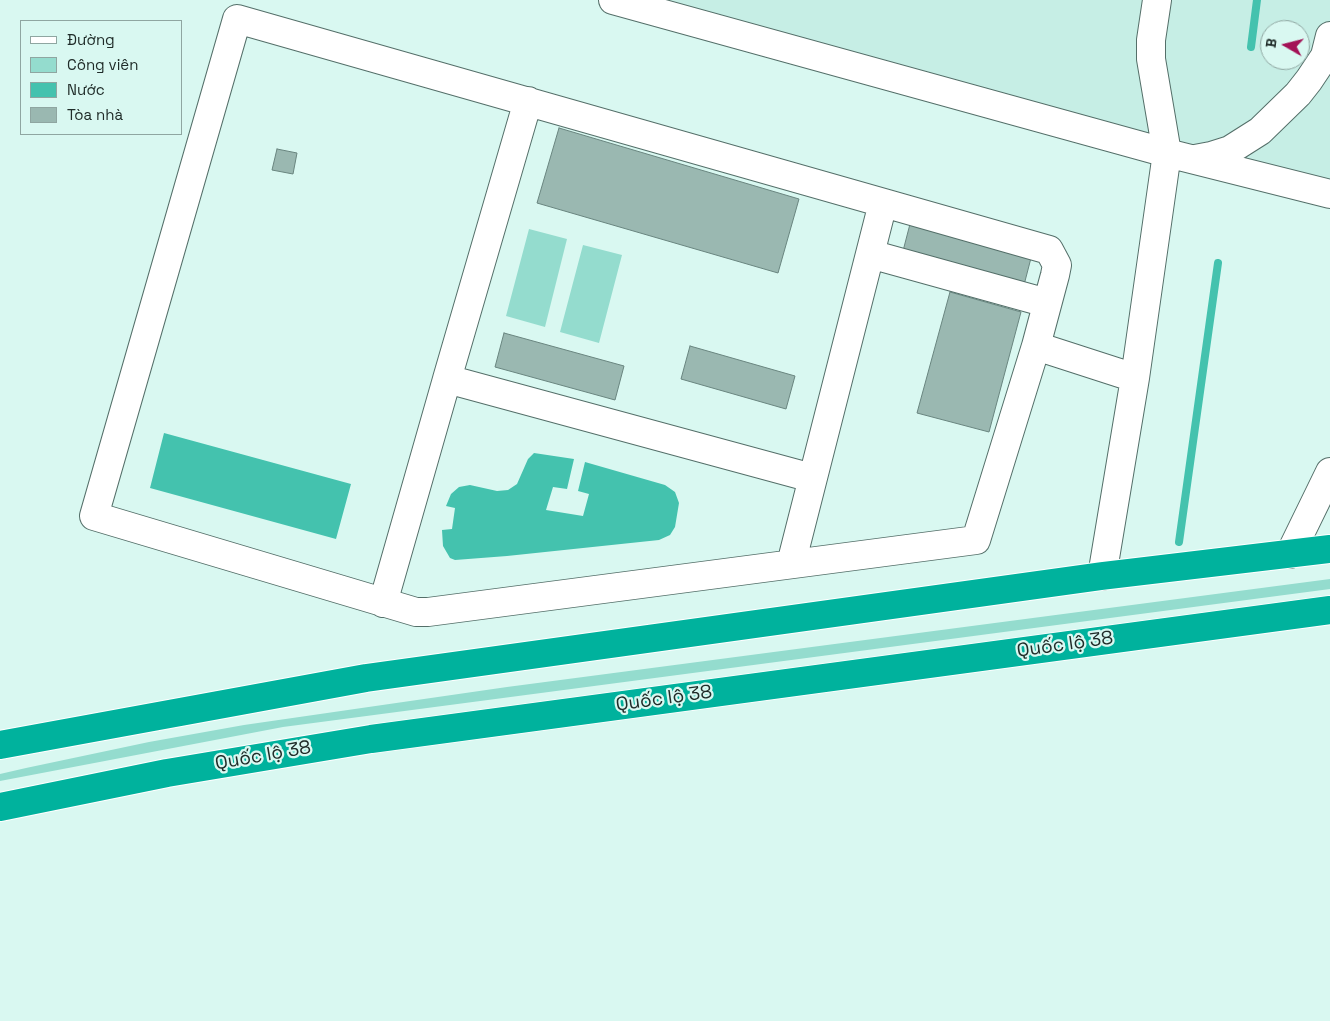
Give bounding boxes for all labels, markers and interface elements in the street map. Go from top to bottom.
legend [20,20,182,135]
north arrow [1260,20,1310,70]
text: Đường [67,30,115,49]
text: B [1262,37,1281,49]
text: Công viên [67,55,138,74]
text: Nước [67,80,105,99]
text: Tòa nhà [67,105,123,124]
street label: Quốc lộ 38 [1015,627,1115,663]
street label: Quốc lộ 38 [614,681,714,717]
street label: Quốc lộ 38 [213,736,313,776]

